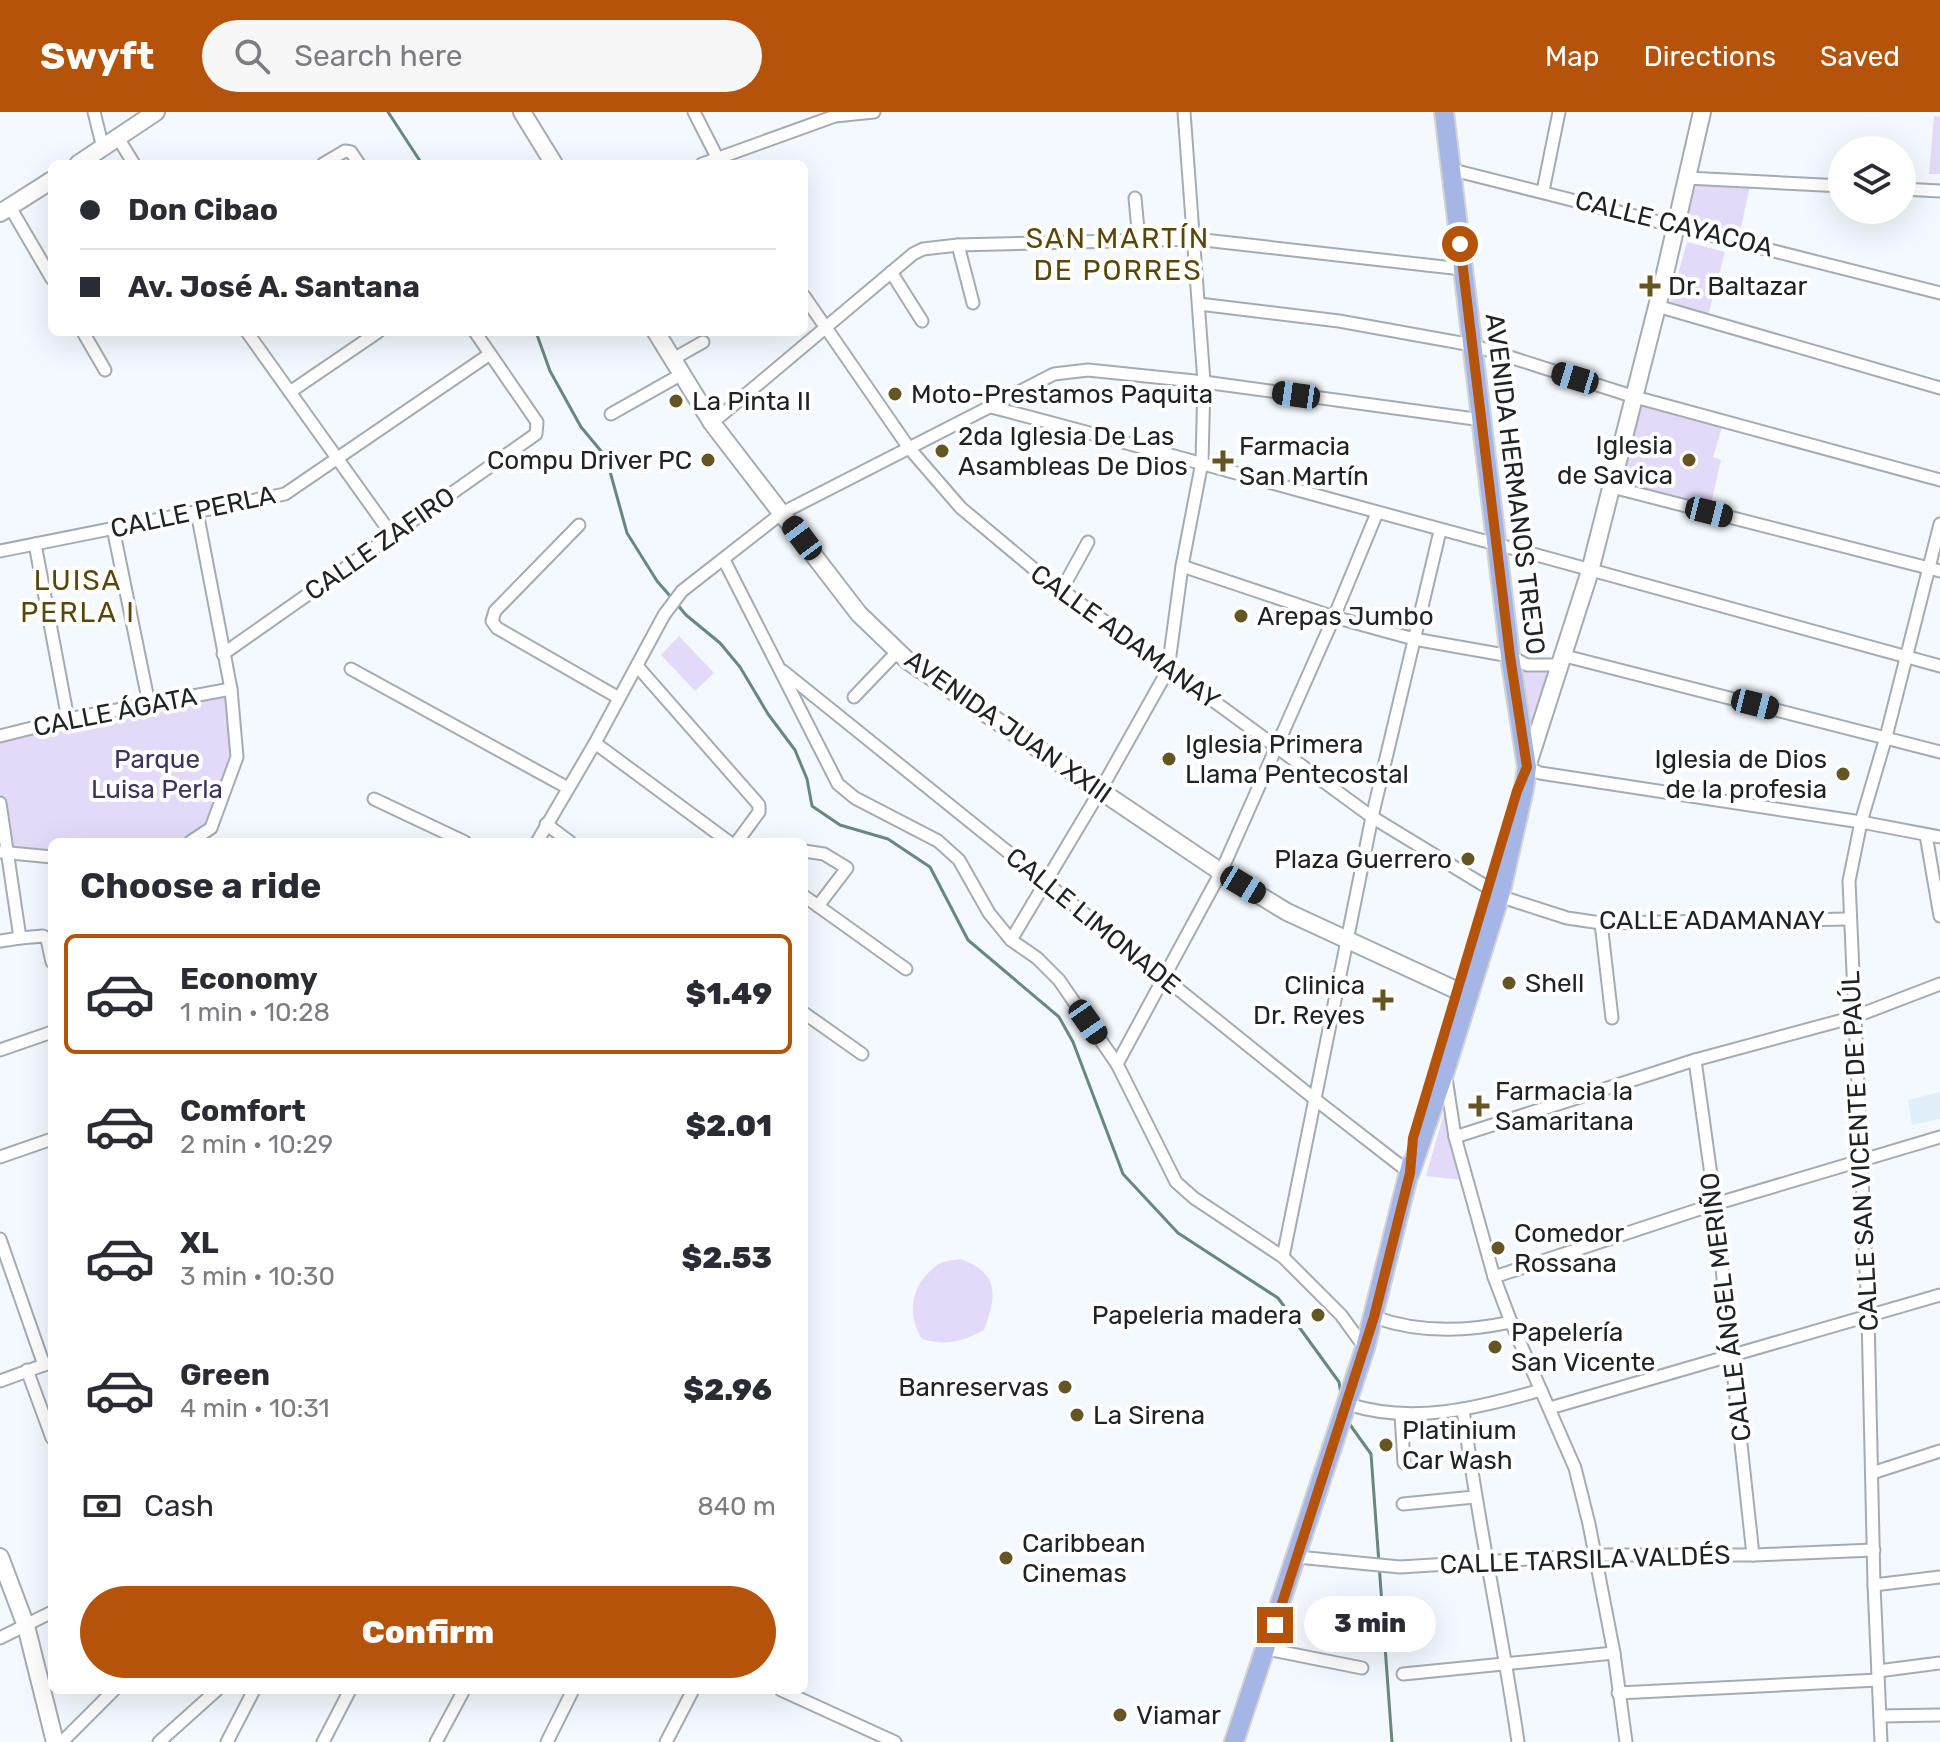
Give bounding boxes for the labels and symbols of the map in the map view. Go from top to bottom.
street label: CALLE CAYACOA [1572,184,1776,264]
district label: SAN MARTÍN DE PORRES [1026,222,1210,287]
route start [1442,226,1478,262]
place label: Dr. Baltazar [1668,271,1807,302]
marker: Dr. Baltazar [1639,275,1661,297]
street label: AVENIDA HERMANOS TREJO [1479,312,1551,656]
car [1549,360,1601,396]
place label: Moto-Prestamos Paquita [911,379,1213,410]
car [1271,380,1321,410]
marker: Moto-Prestamos Paquita [886,385,904,403]
place label: La Pinta II [692,386,811,417]
marker: La Pinta II [667,392,685,410]
place label: 2da Iglesia De Las Asambleas De Dios [958,421,1188,482]
place label: Iglesia de Savica [1557,430,1673,491]
place label: Farmacia San Martín [1239,431,1369,492]
marker: 2da Iglesia De Las Asambleas De Dios [933,442,951,460]
place label: Compu Driver PC [487,445,692,476]
marker: Compu Driver PC [699,451,717,469]
marker: Iglesia de Savica [1680,451,1698,469]
marker: Farmacia San Martín [1214,452,1232,470]
street label: CALLE PERLA [108,479,278,545]
street label: CALLE ZAFIRO [299,481,461,607]
car [1683,495,1735,529]
car [778,512,826,564]
street label: CALLE ADAMANAY [1024,558,1226,716]
district label: LUISA PERLA I [20,564,136,629]
place label: Arepas Jumbo [1257,601,1434,632]
marker: Arepas Jumbo [1232,607,1250,625]
street label: AVENIDA JUAN XXIII [899,644,1117,810]
street label: CALLE ÁGATA [31,681,199,743]
car [1729,687,1781,721]
place label: Iglesia Primera Llama Pentecostal [1185,729,1409,790]
park label: Parque Luisa Perla [91,744,223,805]
place label: Iglesia de Dios de la profesia [1654,744,1827,805]
marker: Iglesia Primera Llama Pentecostal [1160,750,1178,768]
marker: Iglesia de Dios de la profesia [1834,765,1852,783]
street label: CALLE LIMONADE [1000,841,1186,1001]
place label: Plaza Guerrero [1274,844,1452,875]
marker: Plaza Guerrero [1459,850,1477,868]
car [1216,862,1270,908]
street label: CALLE ADAMANAY [1599,905,1825,936]
place label: Shell [1525,968,1584,999]
place label: Clinica Dr. Reyes [1253,970,1365,1031]
street label: CALLE SAN VICENTE DE PAÚL [1835,970,1885,1332]
marker: Shell [1500,974,1518,992]
marker: Clinica Dr. Reyes [1372,989,1394,1011]
car [1064,995,1112,1049]
place label: Farmacia la Samaritana [1495,1076,1634,1137]
marker: Farmacia la Samaritana [1470,1097,1488,1115]
street label: CALLE ÁNGEL MERIÑO [1694,1171,1758,1443]
place label: Comedor Rossana [1514,1218,1624,1279]
marker: Comedor Rossana [1489,1239,1507,1257]
place label: Papeleria madera [1092,1300,1302,1331]
marker: Papeleria madera [1309,1306,1327,1324]
place label: Papelería San Vicente [1511,1317,1655,1378]
marker: Papelería San Vicente [1486,1338,1504,1356]
place label: Banreservas [898,1372,1049,1403]
marker: Banreservas [1056,1378,1074,1396]
place label: La Sirena [1093,1400,1205,1431]
marker: La Sirena [1068,1406,1086,1424]
place label: Platinium Car Wash [1402,1415,1517,1476]
marker: Platinium Car Wash [1377,1436,1395,1454]
place label: Caribbean Cinemas [1022,1528,1145,1589]
street label: CALLE TARSILA VALDÉS [1439,1539,1731,1581]
marker: Caribbean Cinemas [997,1549,1015,1567]
callout: 3 min [1303,1597,1435,1653]
route end [1257,1607,1293,1643]
place label: Viamar [1136,1700,1221,1731]
marker: Viamar [1111,1706,1129,1724]

